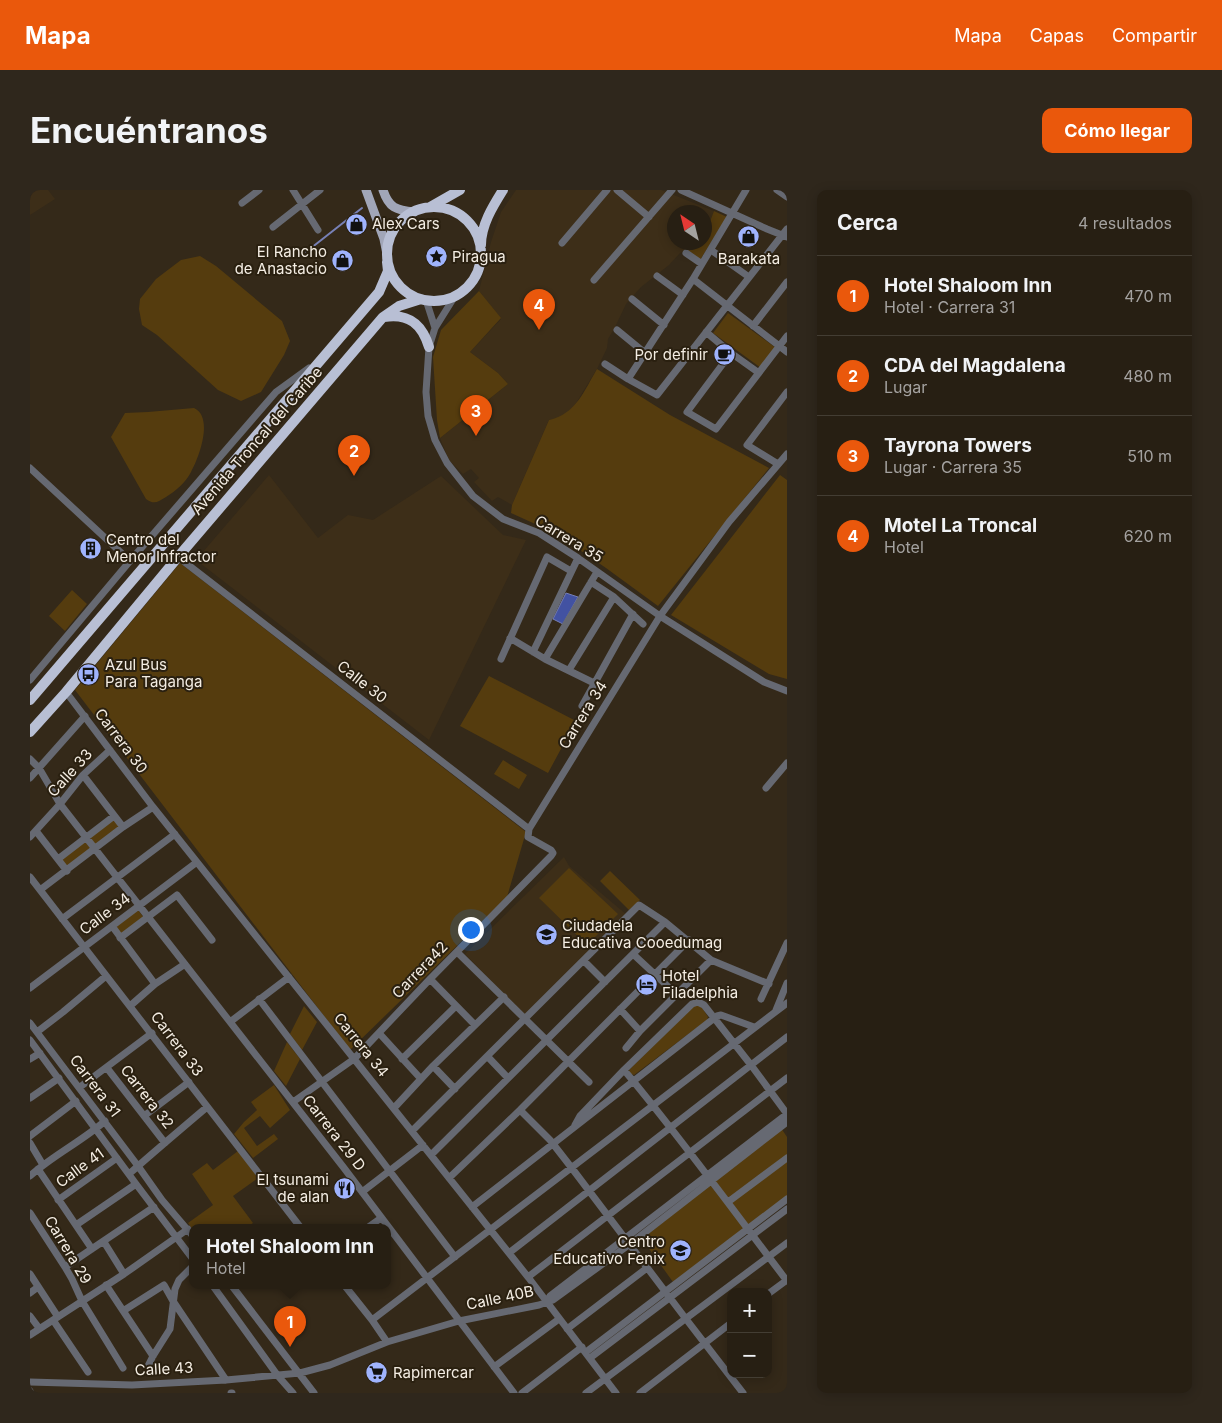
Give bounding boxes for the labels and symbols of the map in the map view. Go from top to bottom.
north arrow [667,205,712,250]
shop icon: Alex Cars [344,212,368,236]
place label: Alex Cars [372,214,440,233]
shop icon: Barakata [737,224,761,248]
place label: El Rancho de Anastacio [235,242,327,278]
place icon: Piragua [424,245,448,269]
place label: Piragua [452,247,506,266]
shop icon: El Rancho de Anastacio [331,249,355,273]
place label: Barakata [718,249,780,268]
pin: 4 [523,289,555,330]
cafe icon: Por definir [712,343,736,367]
place label: Por definir [634,345,708,364]
street label: Avenida Troncal del Caribe [187,363,326,519]
pin: 3 [460,395,492,436]
pin: 2 [338,435,370,476]
street label: Carrera 35 [532,511,607,566]
place label: Centro del Menor Infractor [106,530,217,566]
building icon: Centro del Menor Infractor [78,537,102,561]
place label: Azul Bus Para Taganga [105,655,202,691]
street label: Calle 30 [333,656,391,707]
bus stop icon: Azul Bus Para Taganga [77,662,101,686]
street label: Carrera 34 [554,677,611,752]
street label: Carrera 30 [91,704,152,777]
street label: Calle 33 [43,745,96,801]
street label: Calle 34 [76,888,134,939]
place label: Ciudadela Educativa Cooedumag [562,916,722,952]
your location [458,917,484,943]
school or university icon: Ciudadela Educativa Cooedumag [534,923,558,947]
street label: Carrera42 [388,937,452,1002]
place label: Hotel Filadelphia [662,966,738,1002]
hotel icon: Hotel Filadelphia [634,973,658,997]
street label: Carrera 33 [147,1008,208,1080]
street label: Carrera 34 [330,1009,393,1080]
street label: Carrera 31 [66,1051,125,1121]
street label: Carrera 32 [116,1061,178,1133]
street label: Carrera 29 D [299,1091,370,1174]
street label: Calle 41 [52,1144,108,1191]
place label: El tsunami de alan [257,1170,329,1206]
restaurant icon: El tsunami de alan [333,1177,357,1201]
street label: Carrera 29 [41,1212,96,1287]
place label: Centro Educativo Fenix [553,1232,665,1268]
school or university icon: Centro Educativo Fenix [669,1239,693,1263]
street label: Calle 40B [464,1281,535,1314]
pin: 1 [274,1306,306,1347]
street label: Calle 43 [134,1357,194,1380]
supermarket icon: Rapimercar [365,1361,389,1385]
place label: Rapimercar [393,1363,474,1382]

